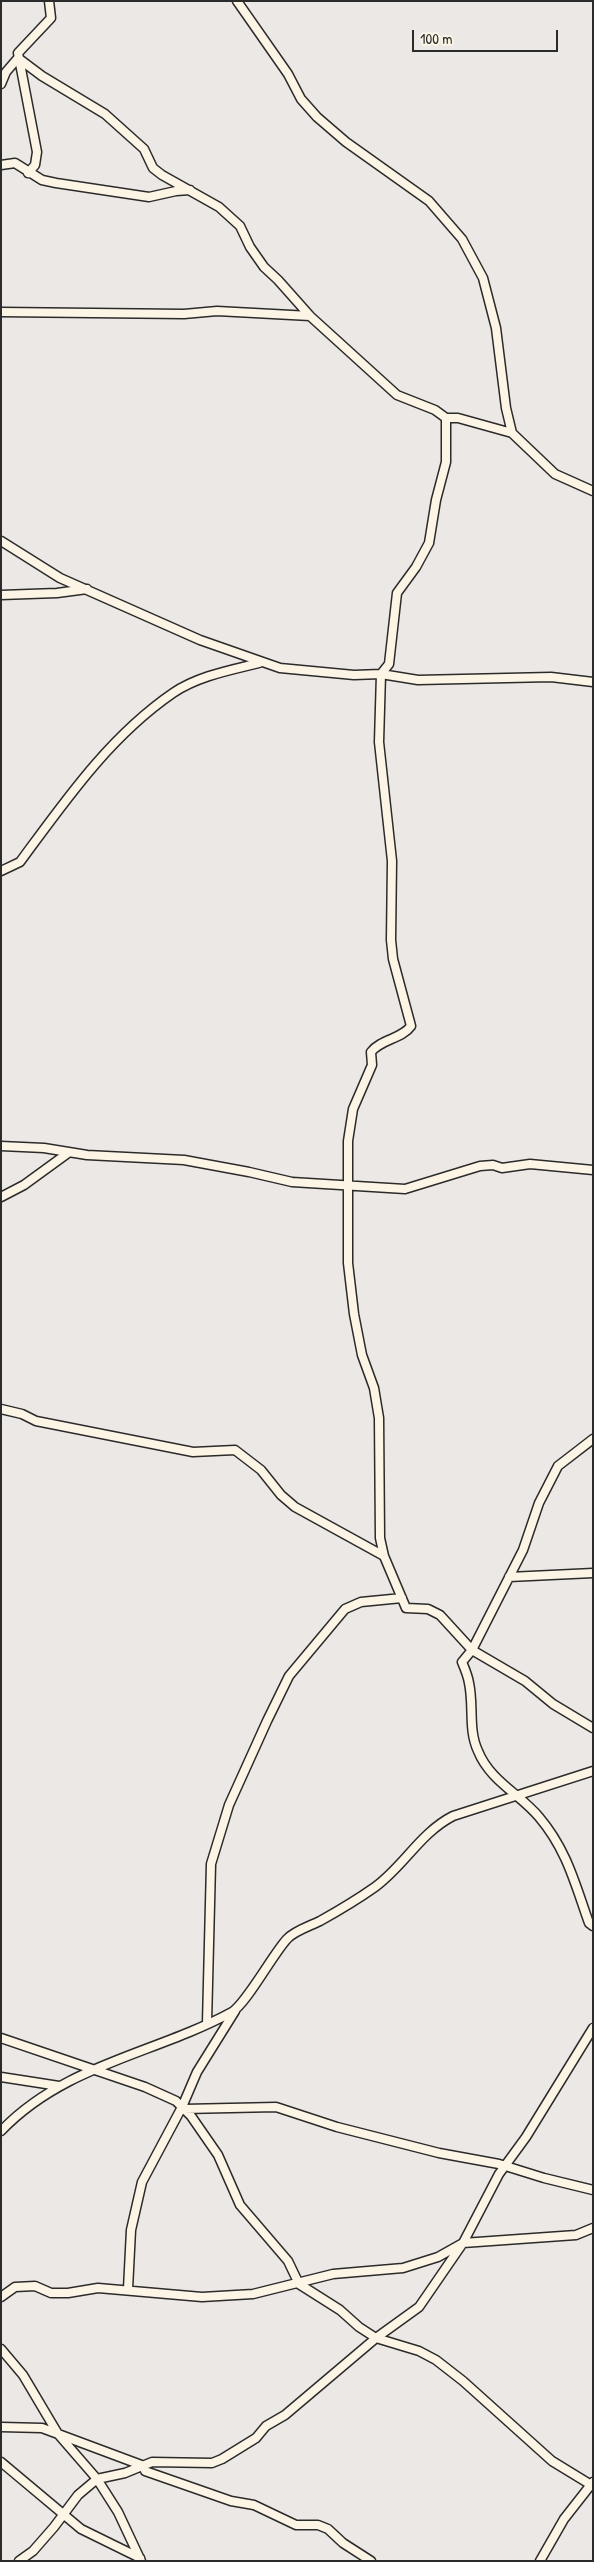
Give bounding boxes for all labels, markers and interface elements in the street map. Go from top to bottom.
scale bar [414,20,560,52]
text: 100 m [420,28,453,49]

